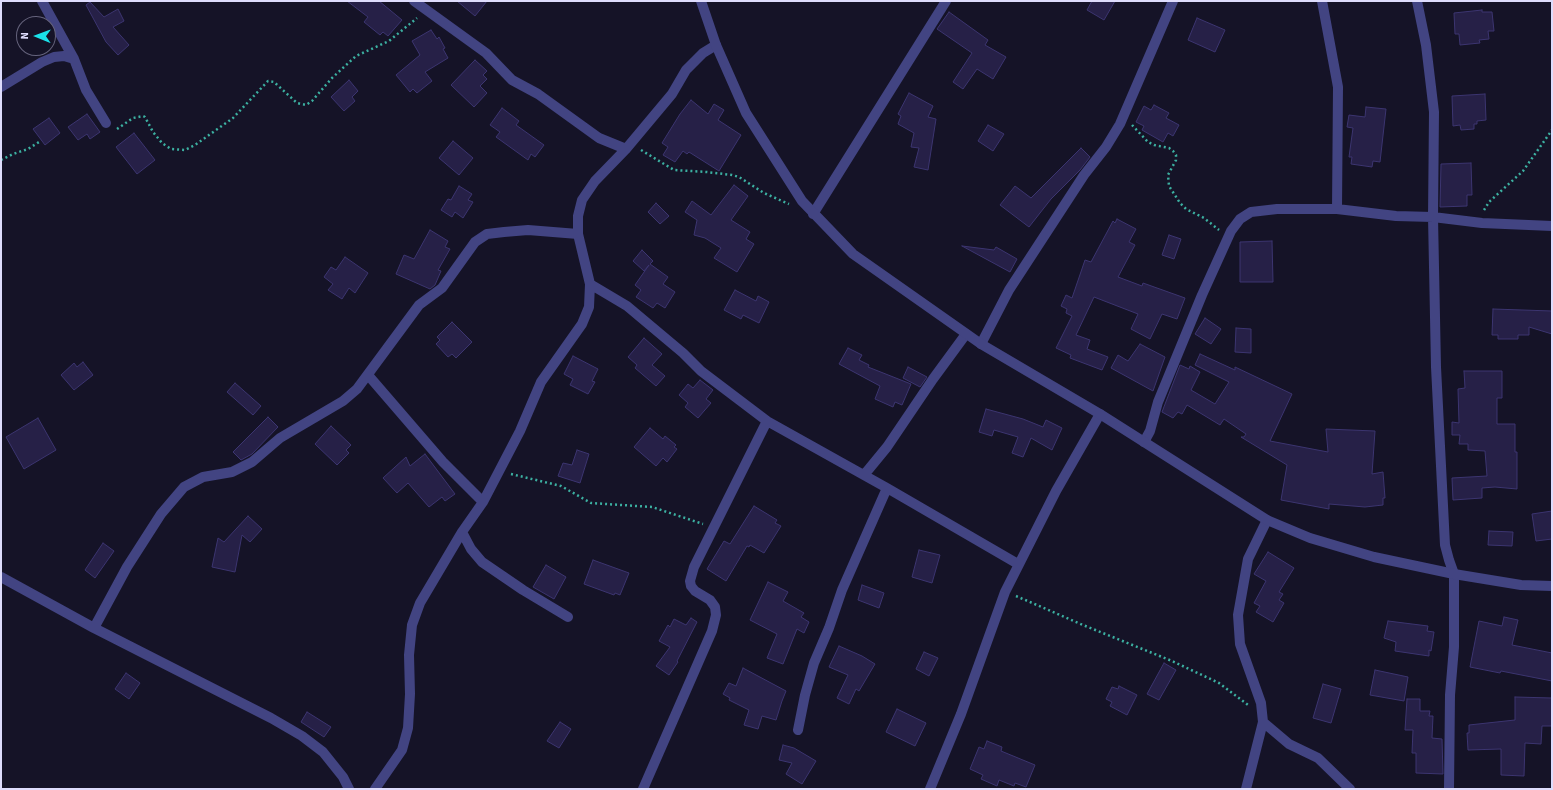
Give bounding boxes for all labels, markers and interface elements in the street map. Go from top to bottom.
north arrow [16,16,56,56]
text: N [17,32,32,40]

